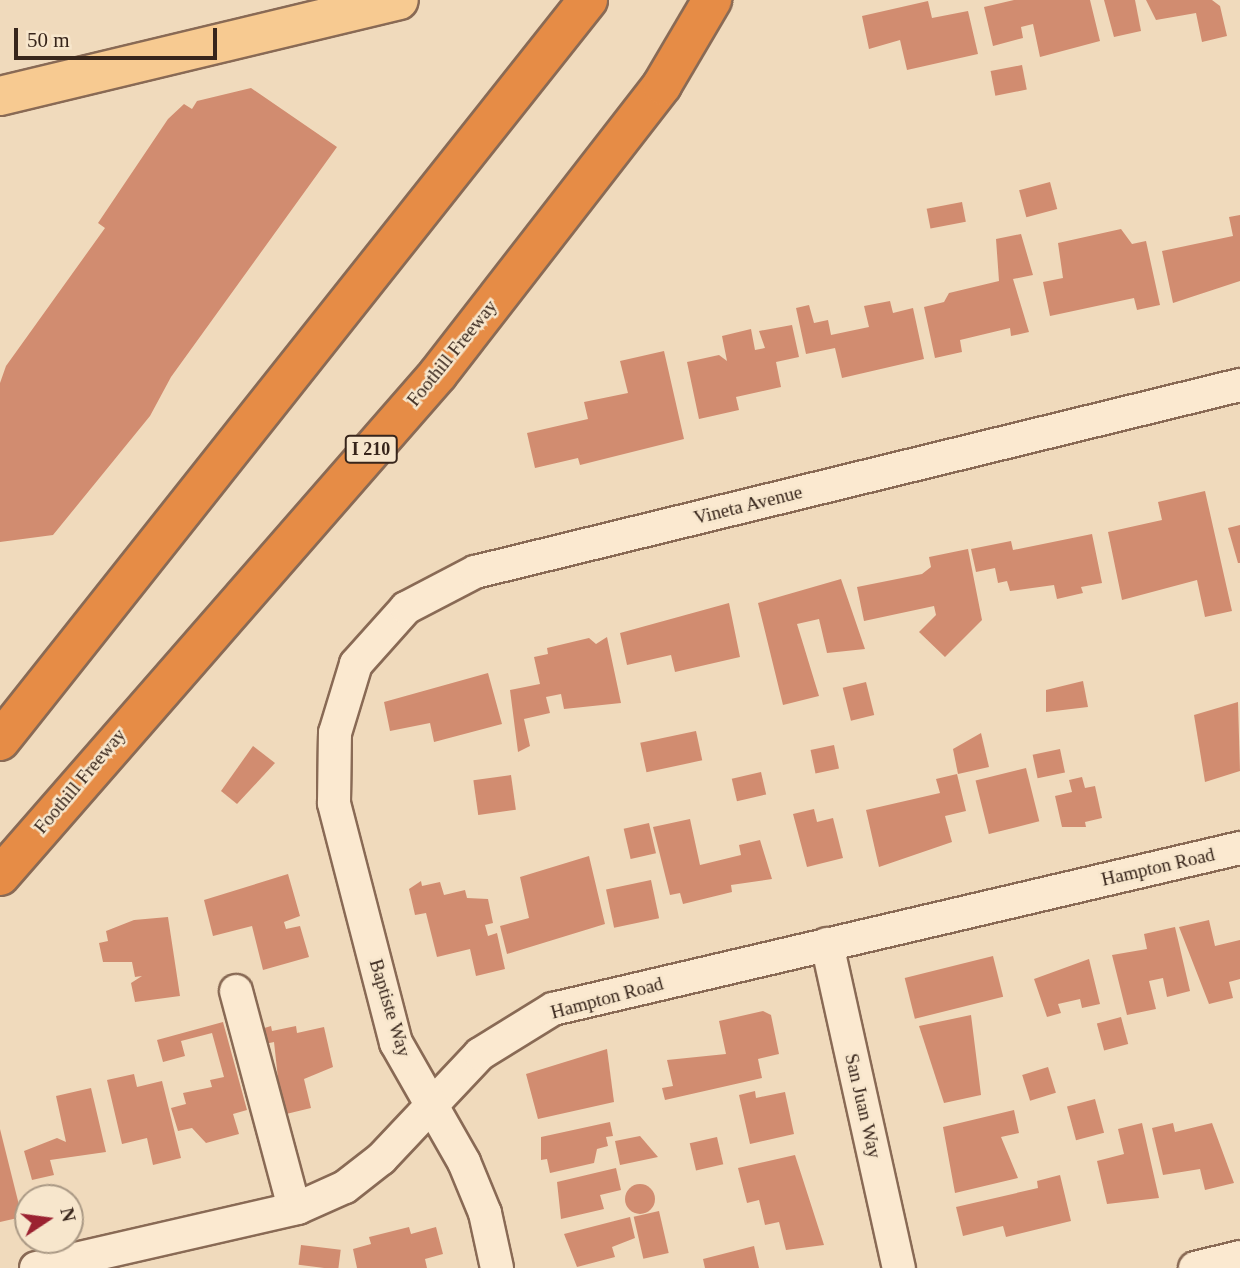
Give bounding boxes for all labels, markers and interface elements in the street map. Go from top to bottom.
scale bar [18,14,220,58]
text: 50 m [27,28,70,52]
street label: Foothill Freeway [402,295,502,411]
road number: I 210 [343,434,399,463]
street label: Vineta Avenue [691,480,805,530]
street label: Foothill Freeway [29,724,131,838]
street label: Hampton Road [1099,843,1217,891]
street label: Baptiste Way [364,956,416,1060]
street label: Hampton Road [548,972,666,1024]
street label: San Juan Way [840,1051,886,1161]
north arrow [14,1184,84,1254]
text: N [56,1206,80,1224]

